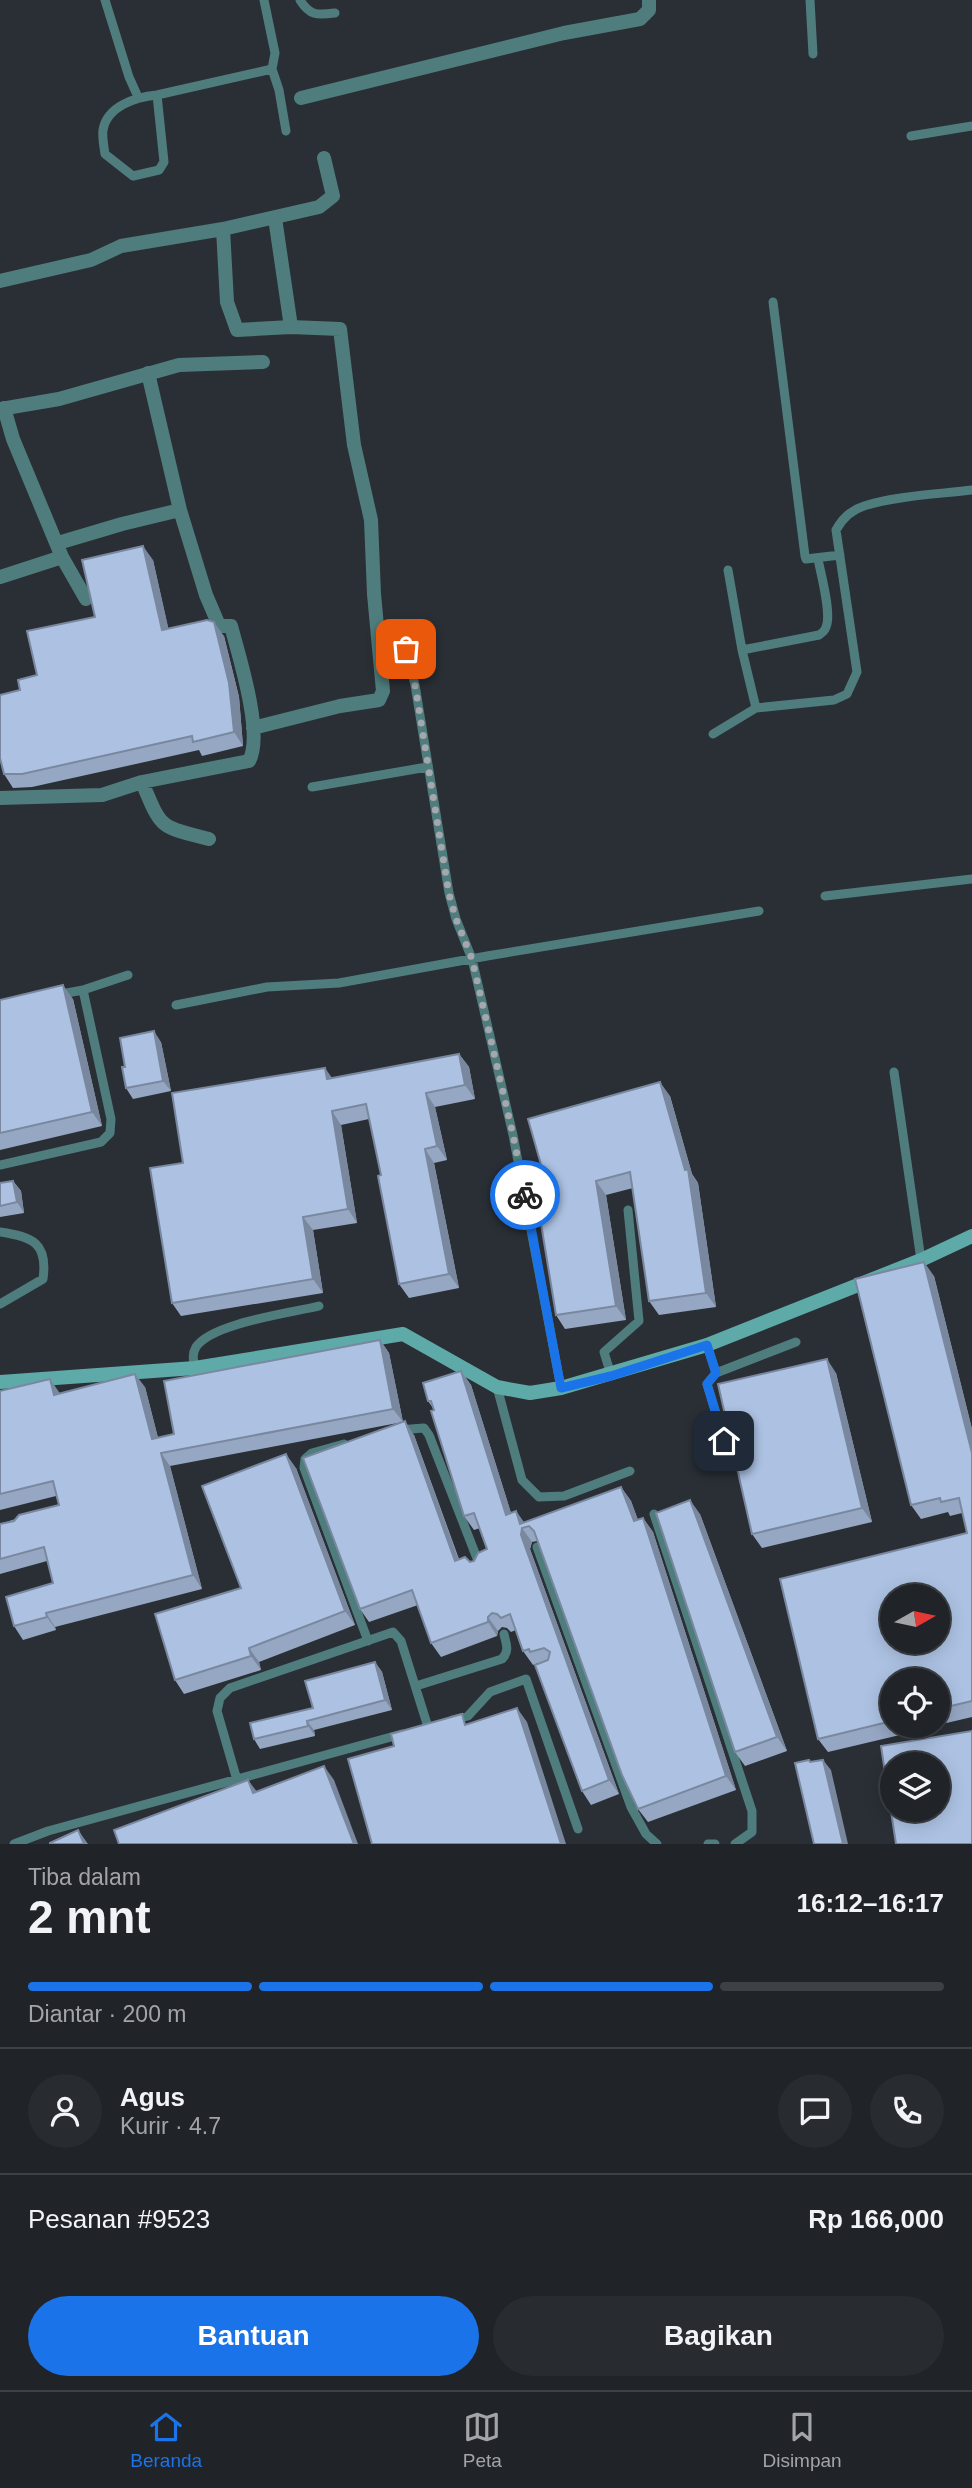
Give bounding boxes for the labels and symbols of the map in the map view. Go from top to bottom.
pin [376,619,436,679]
courier [490,1160,560,1230]
pin [694,1411,754,1471]
north arrow [880,1584,950,1654]

